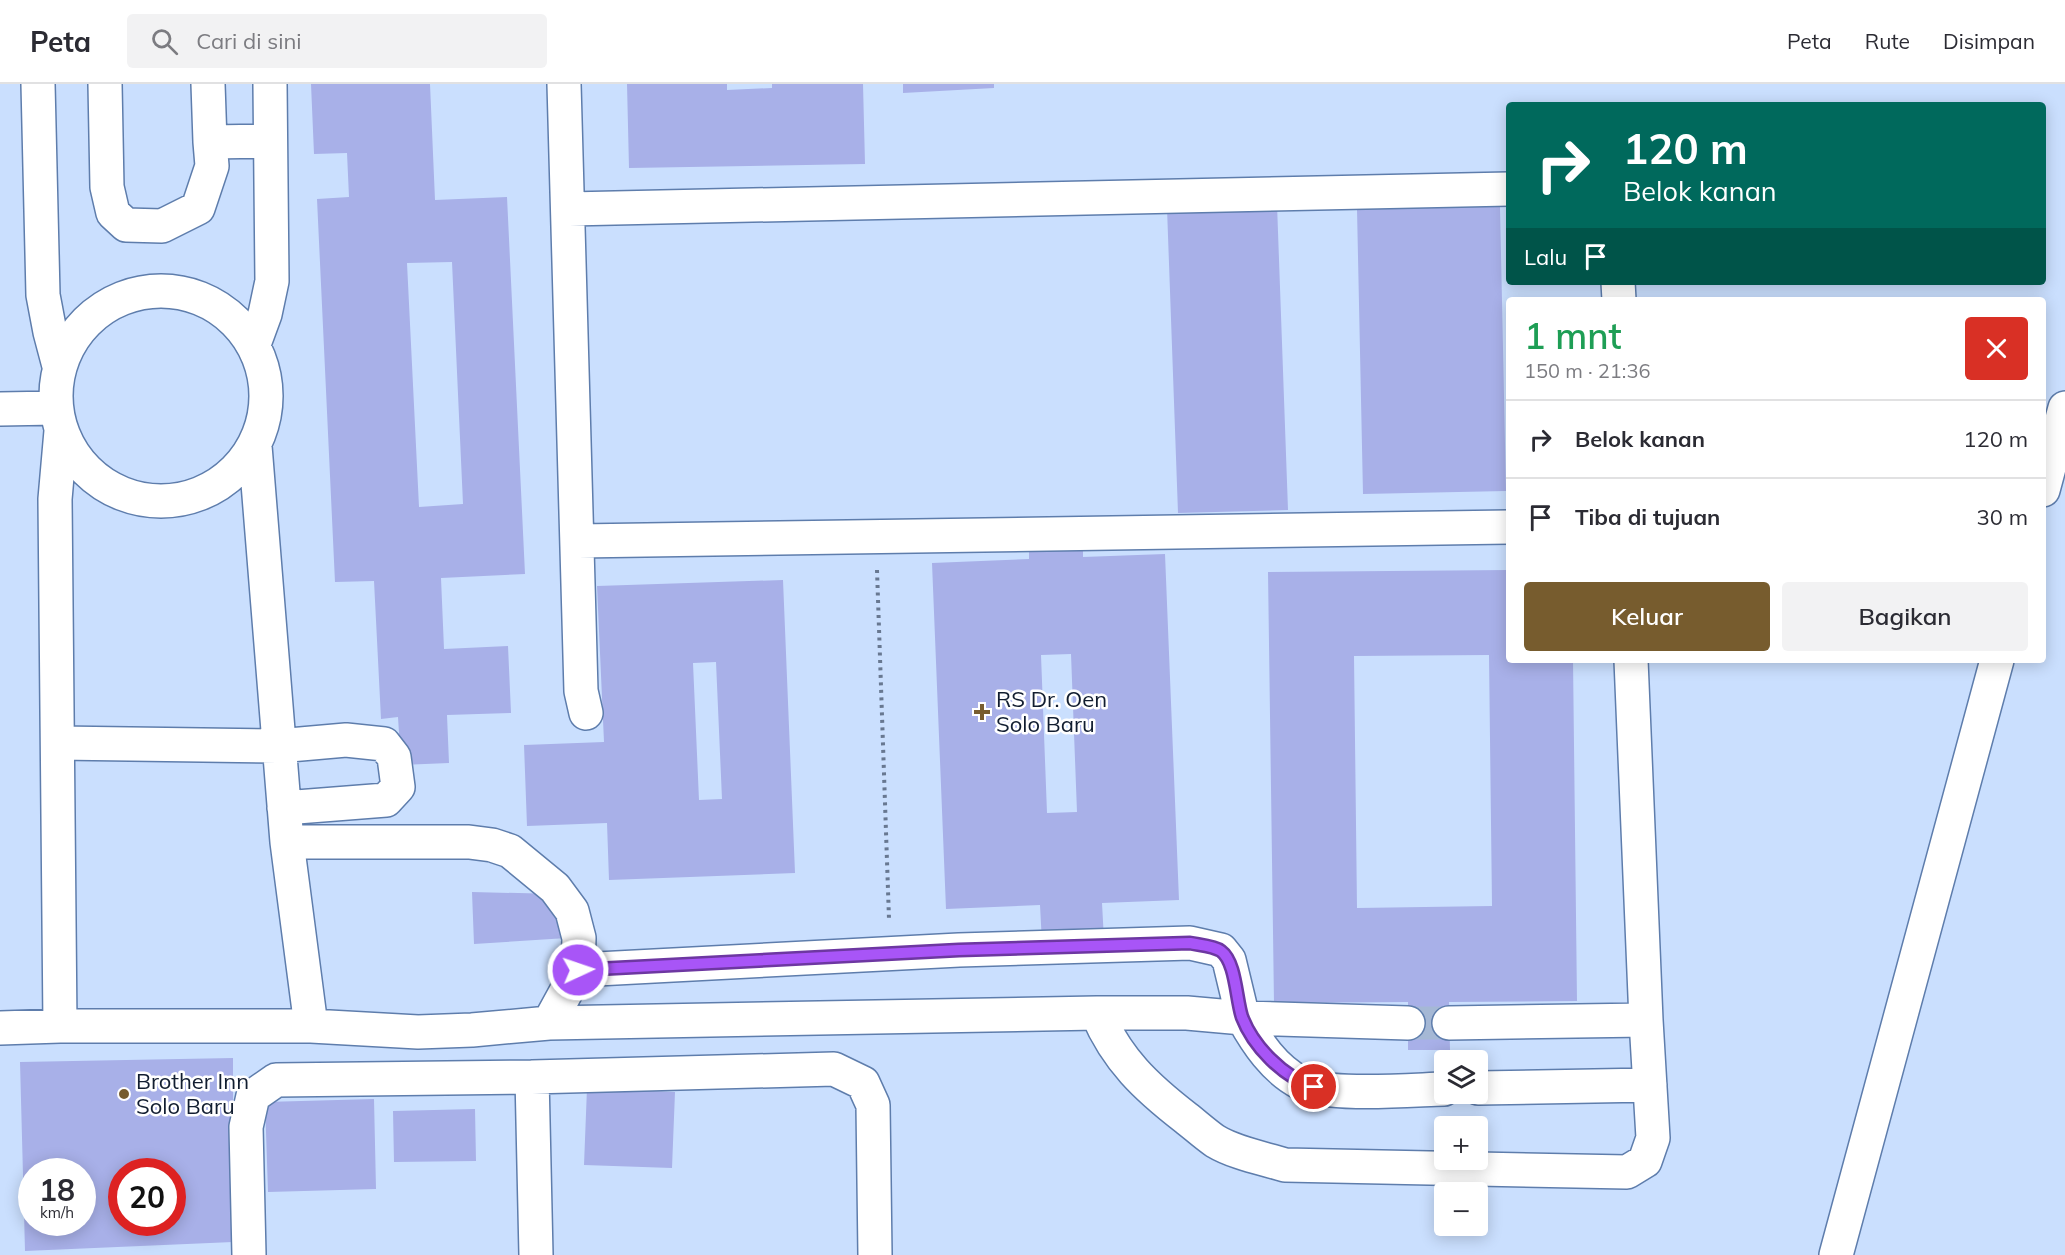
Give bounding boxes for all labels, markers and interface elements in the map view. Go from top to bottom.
search box [127,14,547,68]
text: Peta [30,24,91,59]
icon: search [148,25,181,58]
text: Cari di sini [196,27,302,55]
text: Peta [1787,28,1832,54]
text: Rute [1865,28,1910,54]
text: Disimpan [1943,28,2035,54]
text: 120 m [1623,122,1748,175]
icon: right [1524,126,1602,204]
text: Belok kanan [1623,174,1777,208]
icon: arrive [1579,240,1612,273]
text: Lalu [1524,243,1567,271]
text: 1 mnt [1524,313,1622,358]
button: close [1965,317,2028,380]
text: 150 m · 21:36 [1524,358,1650,383]
icon: right [1524,423,1557,456]
text: Belok kanan [1575,425,1705,453]
text: 120 m [1963,425,2028,453]
icon: arrive [1524,501,1557,534]
text: Tiba di tujuan [1575,503,1720,531]
text: 30 m [1977,503,2028,531]
button: Keluar [1524,582,1770,651]
button: Bagikan [1782,582,2028,651]
place label: RS Dr. Oen Solo Baru [996,685,1107,738]
marker: RS Dr. Oen Solo Baru [973,703,991,721]
position arrow [546,938,610,1002]
map controls [1434,1050,1488,1236]
button: layers [1434,1050,1488,1104]
pin [1288,1061,1339,1112]
place label: Brother Inn Solo Baru [136,1067,249,1120]
icon: arrive [1297,1070,1330,1103]
marker: Brother Inn Solo Baru [117,1087,131,1101]
button: + [1434,1116,1488,1170]
speed limit sign: 20 [108,1158,186,1236]
text: 18 [39,1171,75,1209]
button: − [1434,1182,1488,1236]
text: km/h [40,1203,74,1222]

